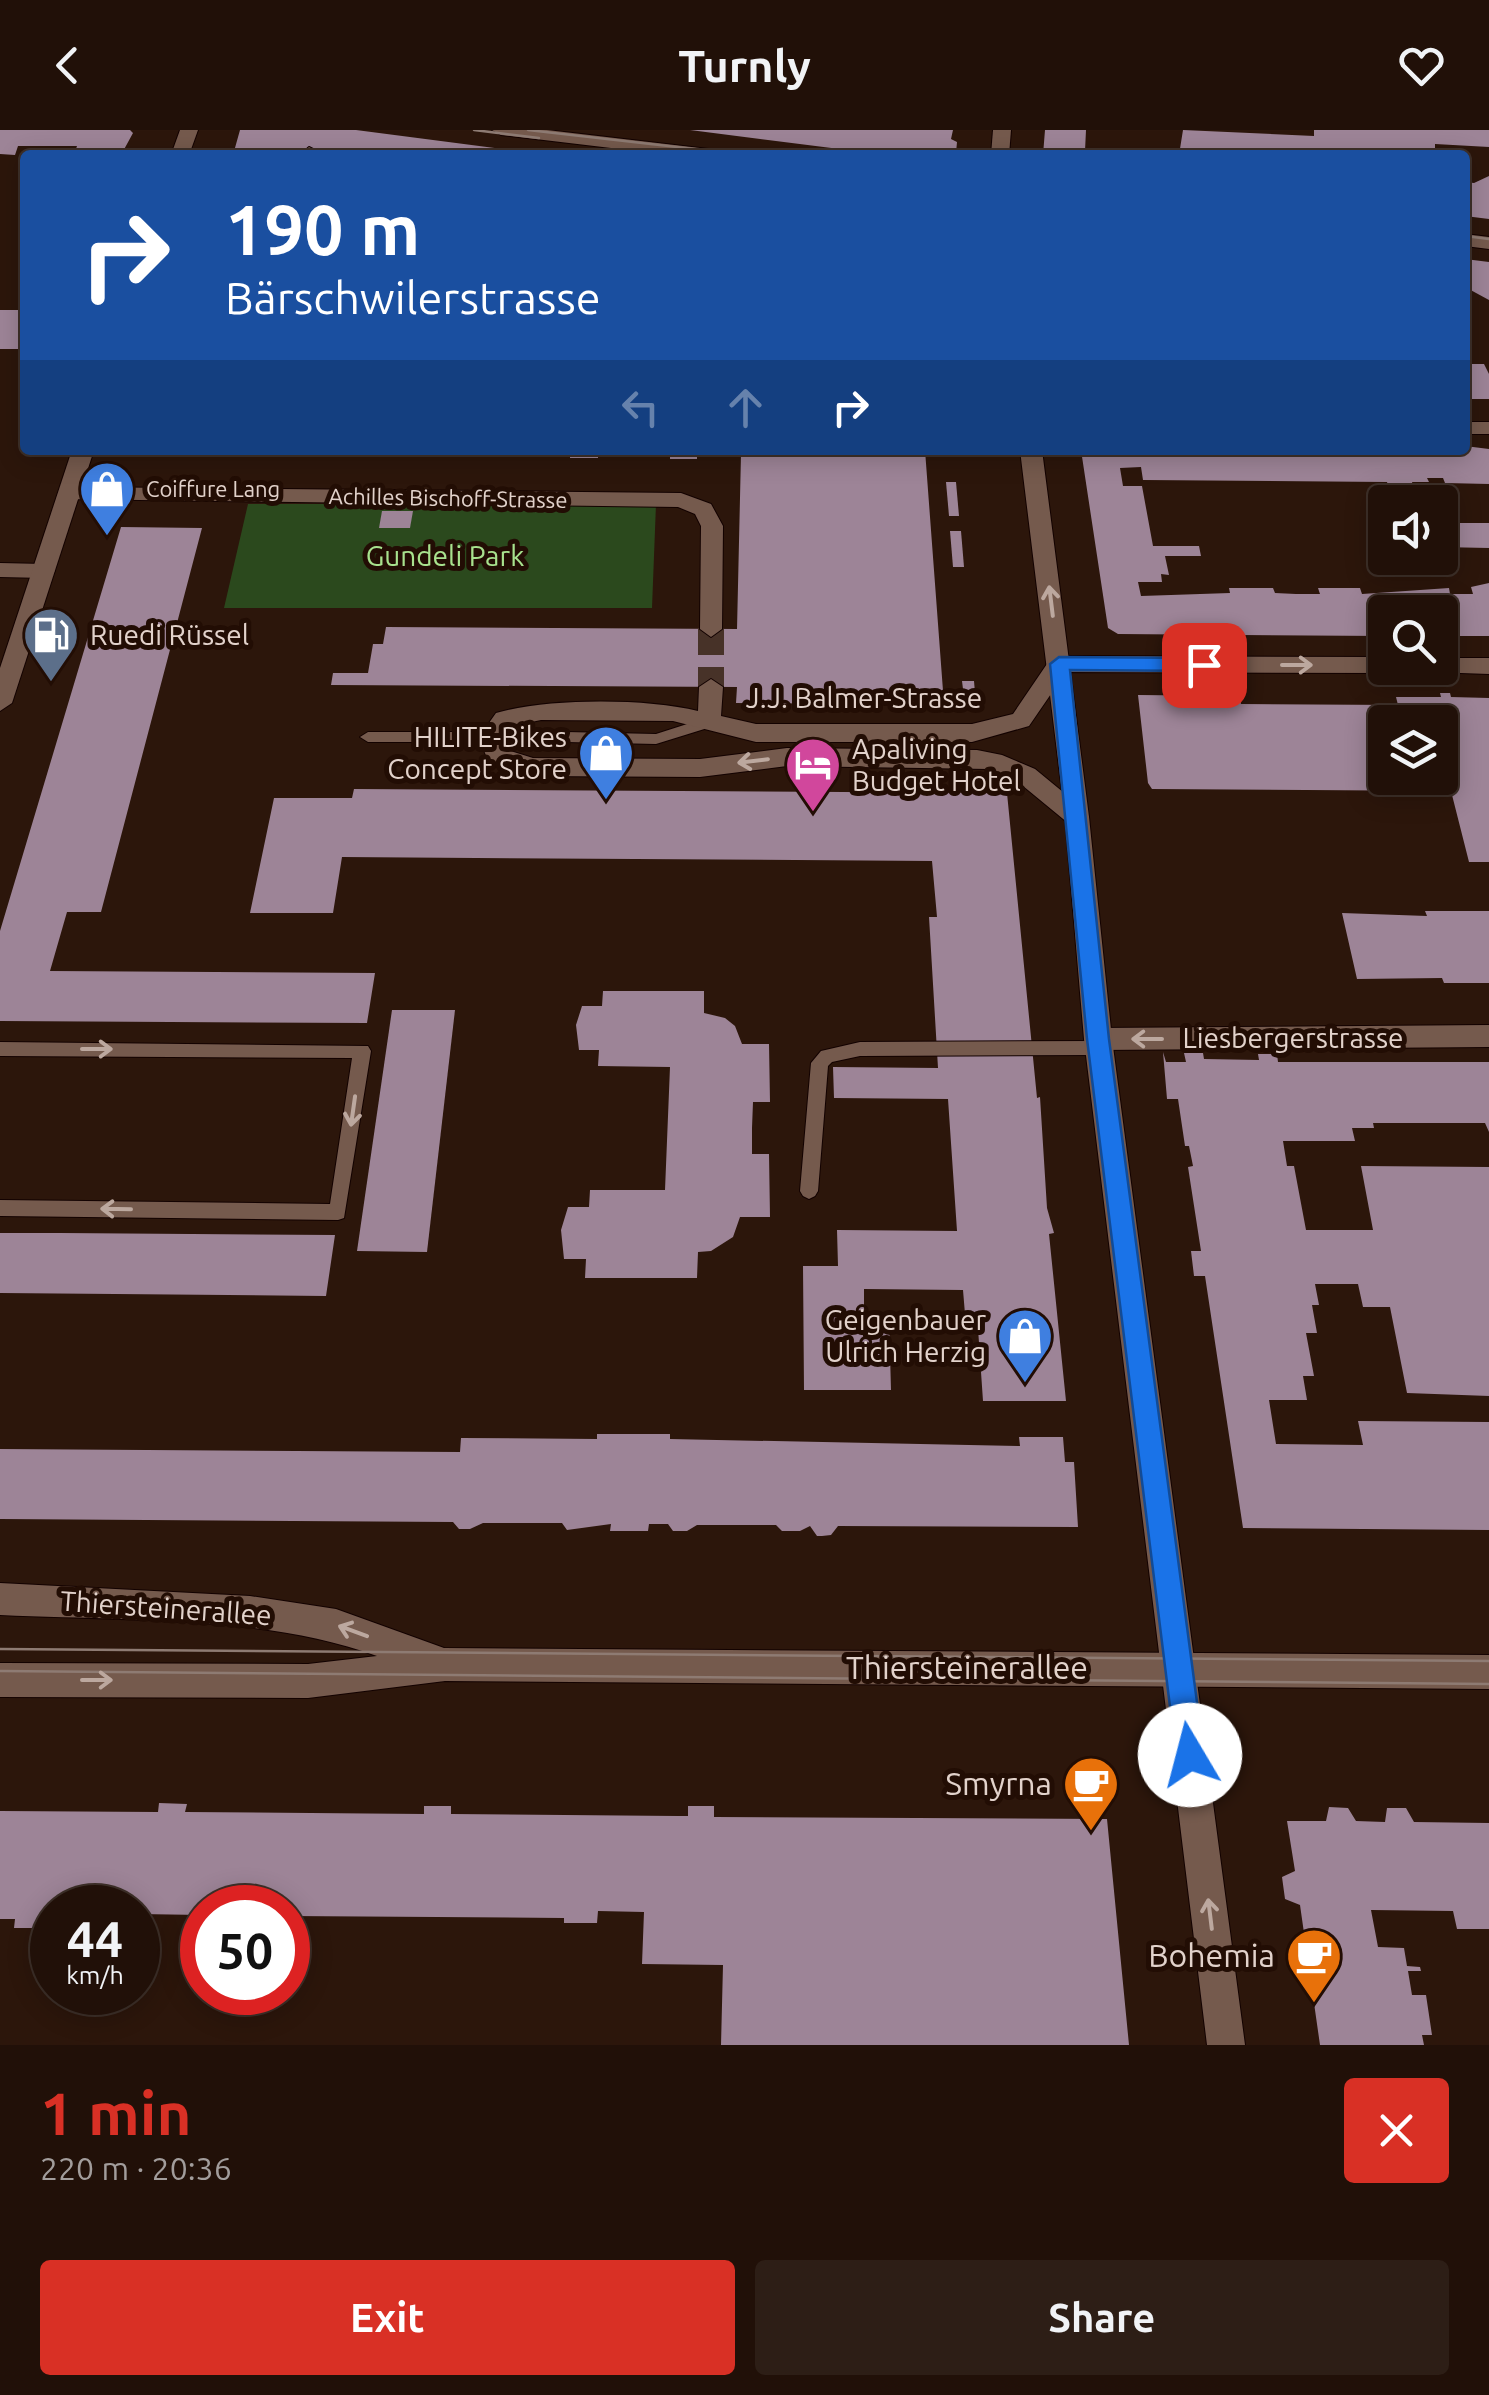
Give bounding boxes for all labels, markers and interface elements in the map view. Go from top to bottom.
icon: back [40,38,95,93]
icon: heart [1394,38,1449,93]
text: Turnly [678,40,811,91]
icon: right [60,190,190,320]
text: 190 m [225,190,420,268]
text: Bärschwilerstrasse [225,272,601,323]
icon: left [613,380,668,435]
icon: ahead [718,380,773,435]
icon: right [823,380,878,435]
shop icon: Coiffure Lang [77,459,137,538]
place label: Coiffure Lang [146,476,280,501]
street label: Achilles Bischoff-Strasse [328,483,568,512]
map controls [1368,485,1458,795]
button: sound [1368,485,1458,575]
park label: Gundeli Park [366,540,524,571]
one-way arrow [1041,585,1060,617]
button: search [1368,595,1458,685]
fuel station icon: Ruedi Rüssel [21,605,81,684]
place label: Ruedi Rüssel [90,619,249,650]
pin [1162,623,1247,708]
icon: arrive [1177,638,1232,693]
one-way arrow [1280,656,1312,674]
street label: J.J. Balmer-Strasse [746,682,982,713]
button: layers [1368,705,1458,795]
place label: HILITE-Bikes Concept Store [387,721,567,784]
shop icon: HILITE-Bikes Concept Store [576,723,636,802]
place label: Apaliving Budget Hotel [852,733,1021,796]
hotel icon: Apaliving Budget Hotel [783,735,843,814]
one-way arrow [737,753,770,771]
street label: Liesbergerstrasse [1182,1022,1404,1053]
one-way arrow [1131,1030,1164,1048]
one-way arrow [80,1040,113,1058]
one-way arrow [344,1094,362,1127]
one-way arrow [100,1200,132,1219]
place label: Geigenbauer Ulrich Herzig [825,1304,986,1367]
shop icon: Geigenbauer Ulrich Herzig [995,1306,1055,1385]
street label: Thiersteinerallee [59,1585,273,1630]
one-way arrow [339,1621,370,1639]
street label: Thiersteinerallee [846,1649,1088,1685]
one-way arrow [80,1670,113,1690]
position arrow [1138,1703,1242,1807]
cafe icon: Smyrna [1061,1754,1121,1833]
place label: Smyrna [945,1765,1052,1801]
speed limit sign: 50 [180,1885,310,2015]
one-way arrow [1200,1898,1218,1930]
text: 44 [67,1910,123,1966]
cafe icon: Bohemia [1284,1926,1344,2005]
place label: Bohemia [1148,1937,1275,1973]
text: km/h [66,1961,124,1989]
button: close [1344,2078,1449,2183]
text: 1 min [40,2079,192,2146]
text: 220 m · 20:36 [40,2150,232,2186]
button: Exit [40,2260,735,2375]
button: Share [755,2260,1449,2375]

